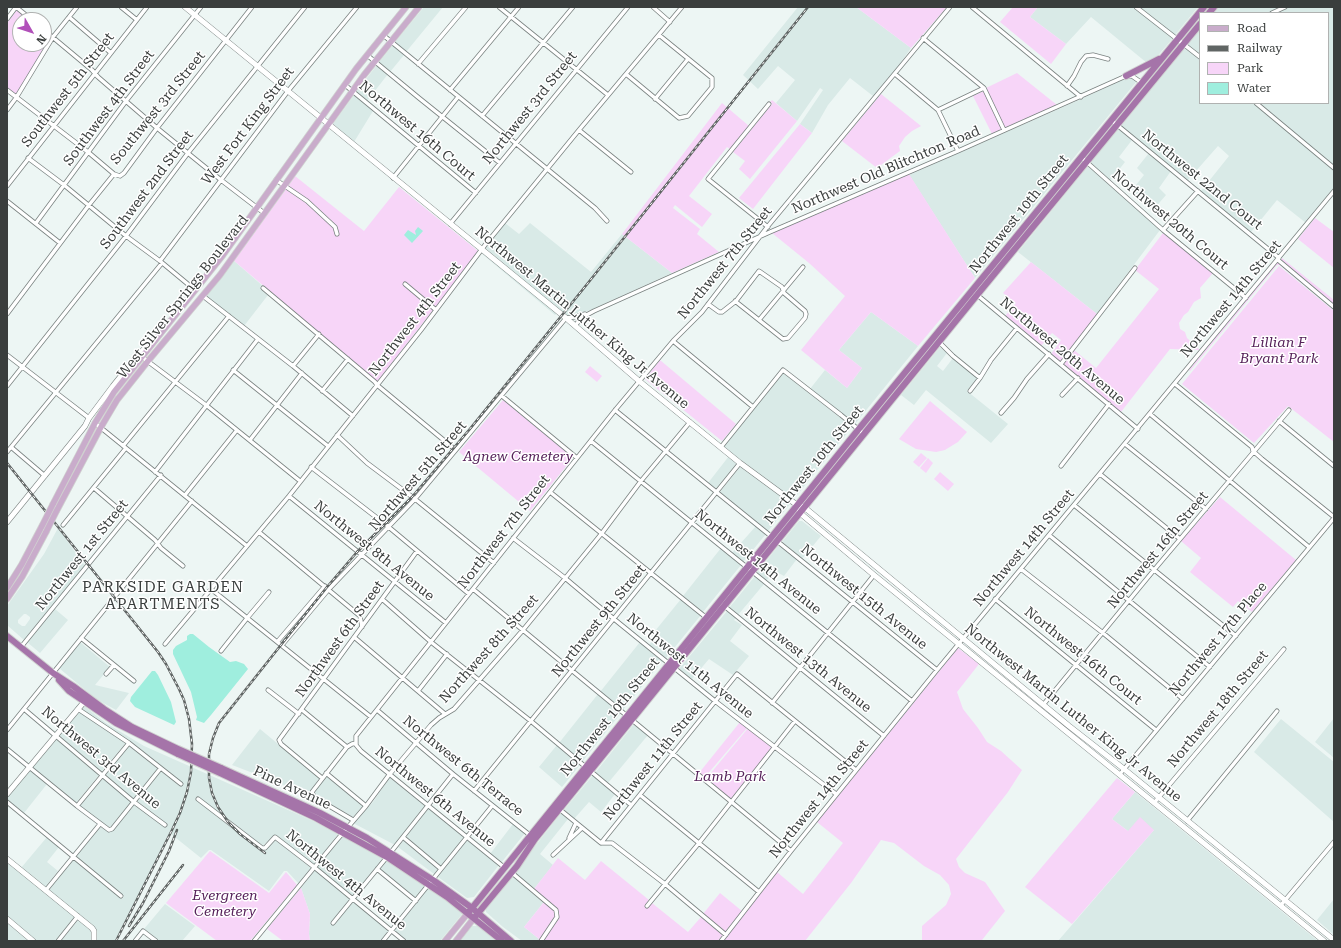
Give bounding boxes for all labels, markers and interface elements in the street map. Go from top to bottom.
north arrow [12,12,52,52]
legend [1199,12,1329,104]
text: Road [1237,21,1266,35]
street label: Southwest 5th Street [18,29,118,151]
text: N [33,32,49,47]
text: Railway [1237,41,1282,55]
street label: Southwest 4th Street [60,47,158,169]
street label: Southwest 3rd Street [107,48,209,168]
street label: Northwest 3rd Street [479,48,581,168]
text: Park [1237,61,1263,75]
street label: West Fort King Street [198,64,298,188]
street label: Northwest 16th Court [356,78,478,184]
text: Water [1237,81,1271,95]
street label: Northwest Old Blitchton Road [789,123,983,217]
street label: Northwest 22nd Court [1138,126,1266,234]
street label: Southwest 2nd Street [97,127,197,253]
street label: Northwest 10th Street [966,151,1072,277]
street label: Northwest 20th Court [1109,167,1231,273]
street label: Northwest 7th Street [674,203,776,323]
street label: West Silver Springs Boulevard [114,212,252,382]
street label: Northwest Martin Luther King Jr Avenue [472,223,692,413]
street label: Northwest 14th Street [1177,237,1285,361]
street label: Northwest 4th Street [365,259,465,379]
street label: Northwest 20th Avenue [996,294,1128,408]
park label: Lillian F Bryant Park [1240,335,1318,368]
street label: Northwest 10th Street [761,402,867,528]
street label: Northwest 5th Street [366,418,470,534]
park label: Agnew Cemetery [463,449,573,465]
street label: Northwest 7th Street [454,472,554,592]
street label: Northwest 14th Street [970,486,1078,610]
street label: Northwest 16th Street [1104,488,1212,612]
street label: Northwest 1st Street [32,496,132,614]
street label: Northwest 8th Avenue [310,497,438,605]
street label: Northwest 14th Avenue [691,506,825,618]
street label: Northwest 15th Avenue [797,541,931,653]
street label: Northwest 9th Street [548,561,650,681]
street label: Northwest 6th Street [292,577,388,701]
district label: PARKSIDE GARDEN APARTMENTS [82,579,244,614]
street label: Northwest 17th Place [1165,579,1271,699]
street label: Northwest 8th Street [436,591,542,707]
street label: Northwest 16th Court [1021,603,1145,709]
street label: Northwest 13th Avenue [741,604,875,716]
street label: Northwest 11th Avenue [623,610,757,722]
street label: Northwest Martin Luther King Jr Avenue [961,620,1185,806]
street label: Northwest 18th Street [1164,647,1272,771]
street label: Northwest 10th Street [557,654,663,780]
street label: Northwest 11th Street [600,698,706,824]
street label: Northwest 3rd Avenue [38,703,164,813]
street label: Northwest 6th Terrace [399,712,527,820]
street label: Northwest 14th Street [766,736,872,862]
street label: Northwest 6th Avenue [371,743,499,851]
street label: Pine Avenue [250,763,334,813]
park label: Lamb Park [694,769,766,785]
street label: Northwest 4th Avenue [282,826,410,934]
park label: Evergreen Cemetery [192,888,258,920]

